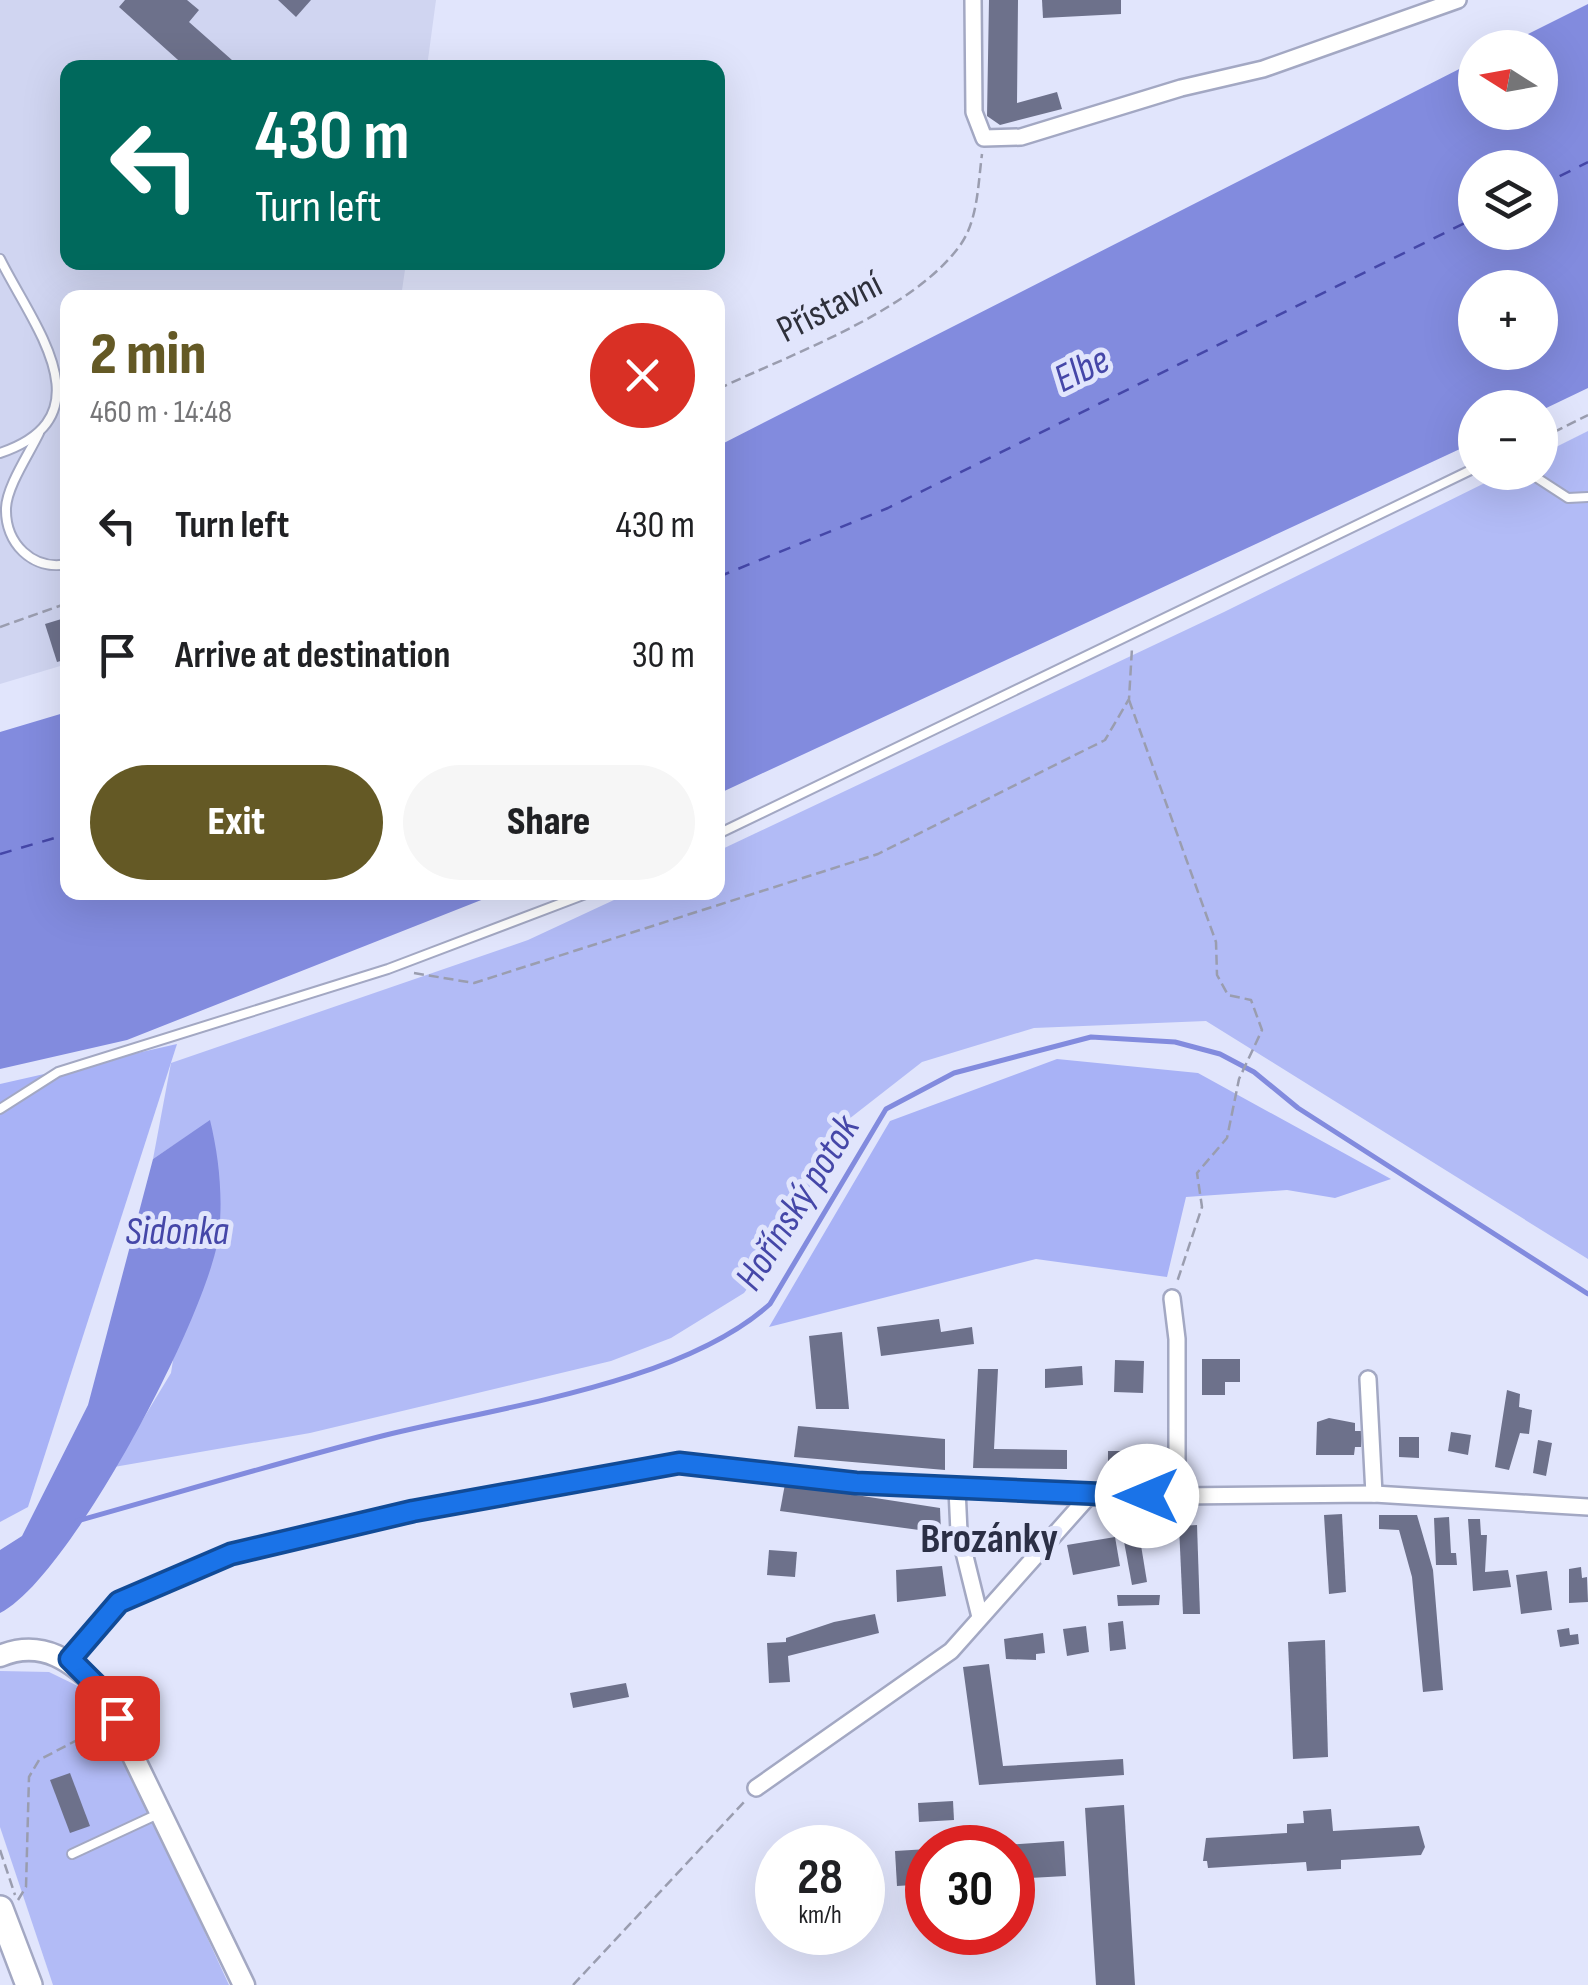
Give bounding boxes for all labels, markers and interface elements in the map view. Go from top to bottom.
north arrow [1458,30,1558,130]
map controls [1458,30,1558,490]
text: 430 m [255,95,410,179]
icon: left [90,100,220,230]
button: layers [1458,150,1558,250]
text: Turn left [255,180,381,235]
street label: Přístavní [770,262,890,353]
button: + [1458,270,1558,370]
text: 2 min [90,319,206,391]
button: close [590,323,695,428]
water label: Elbe [1047,336,1117,403]
button: − [1458,390,1558,490]
text: 460 m · 14:48 [90,393,232,432]
icon: left [90,498,145,553]
text: Turn left [175,503,289,548]
text: 430 m [616,503,695,548]
icon: arrive [90,628,145,683]
text: Arrive at destination [175,633,450,678]
text: 30 m [632,633,695,678]
button: Exit [90,765,383,880]
button: Share [403,765,695,880]
water label: Hořínský potok [725,1106,871,1299]
water label: Sidonka [125,1208,229,1256]
position arrow [1095,1444,1199,1548]
district label: Brozánky [920,1514,1058,1565]
pin [75,1676,160,1761]
icon: arrive [90,1691,145,1746]
speed limit sign: 30 [905,1825,1035,1955]
text: 28 [797,1848,843,1908]
text: km/h [798,1900,842,1931]

